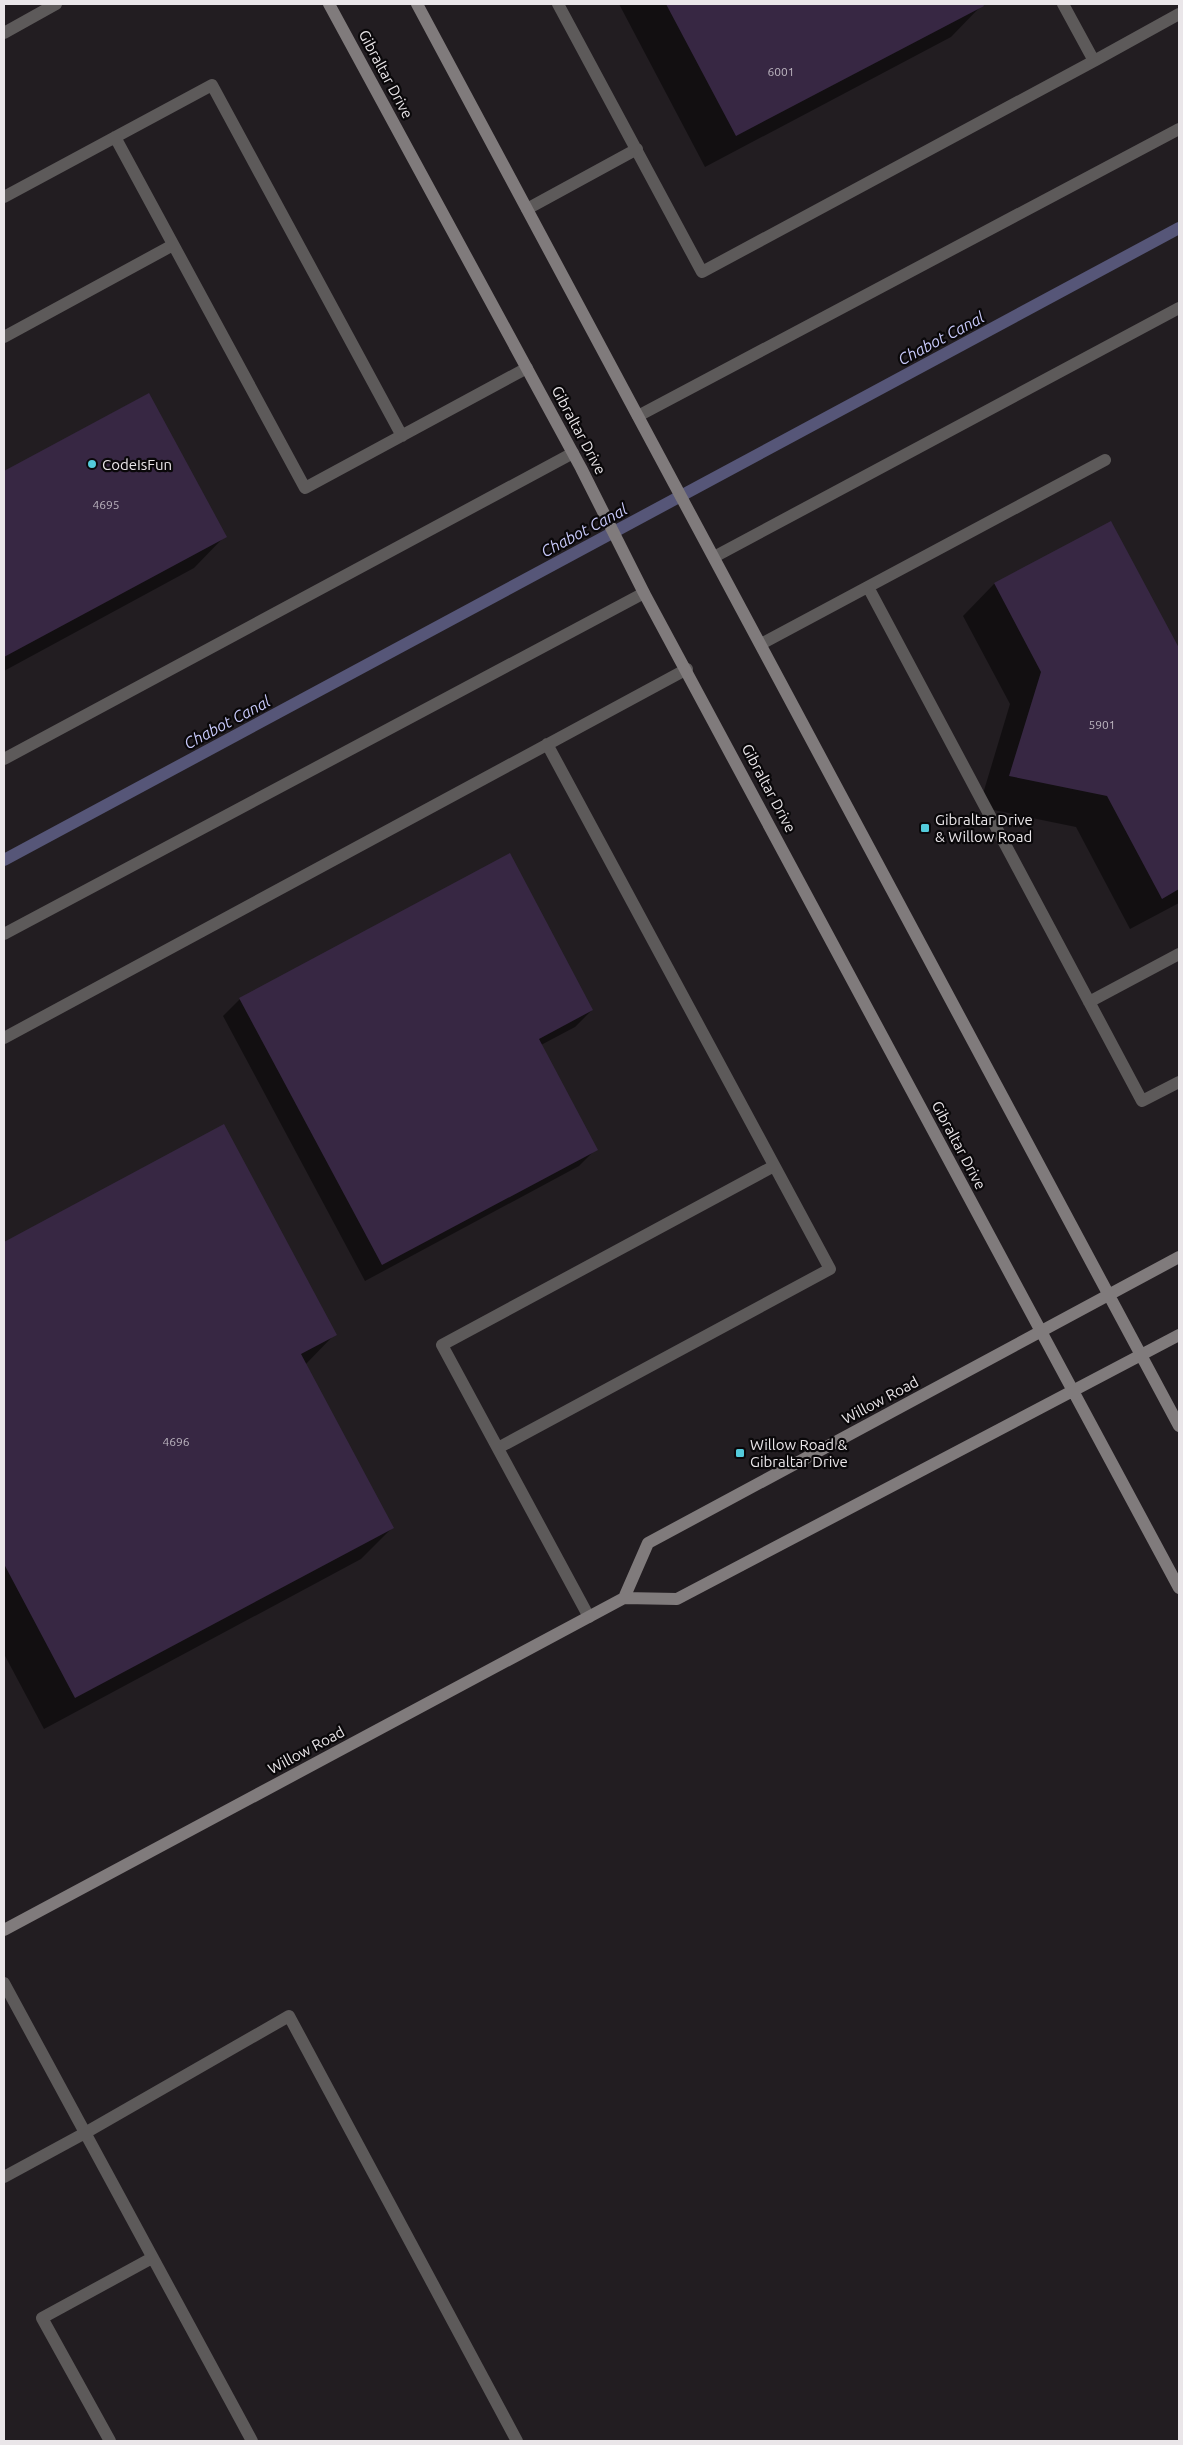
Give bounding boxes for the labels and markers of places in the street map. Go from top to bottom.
place label: CodeIsFun [102,456,172,473]
marker: CodeIsFun [86,458,98,470]
place label: Gibraltar Drive & Willow Road [935,811,1033,845]
marker: Gibraltar Drive & Willow Road [919,822,931,834]
place label: Willow Road & Gibraltar Drive [750,1436,848,1470]
marker: Willow Road & Gibraltar Drive [734,1447,746,1459]

